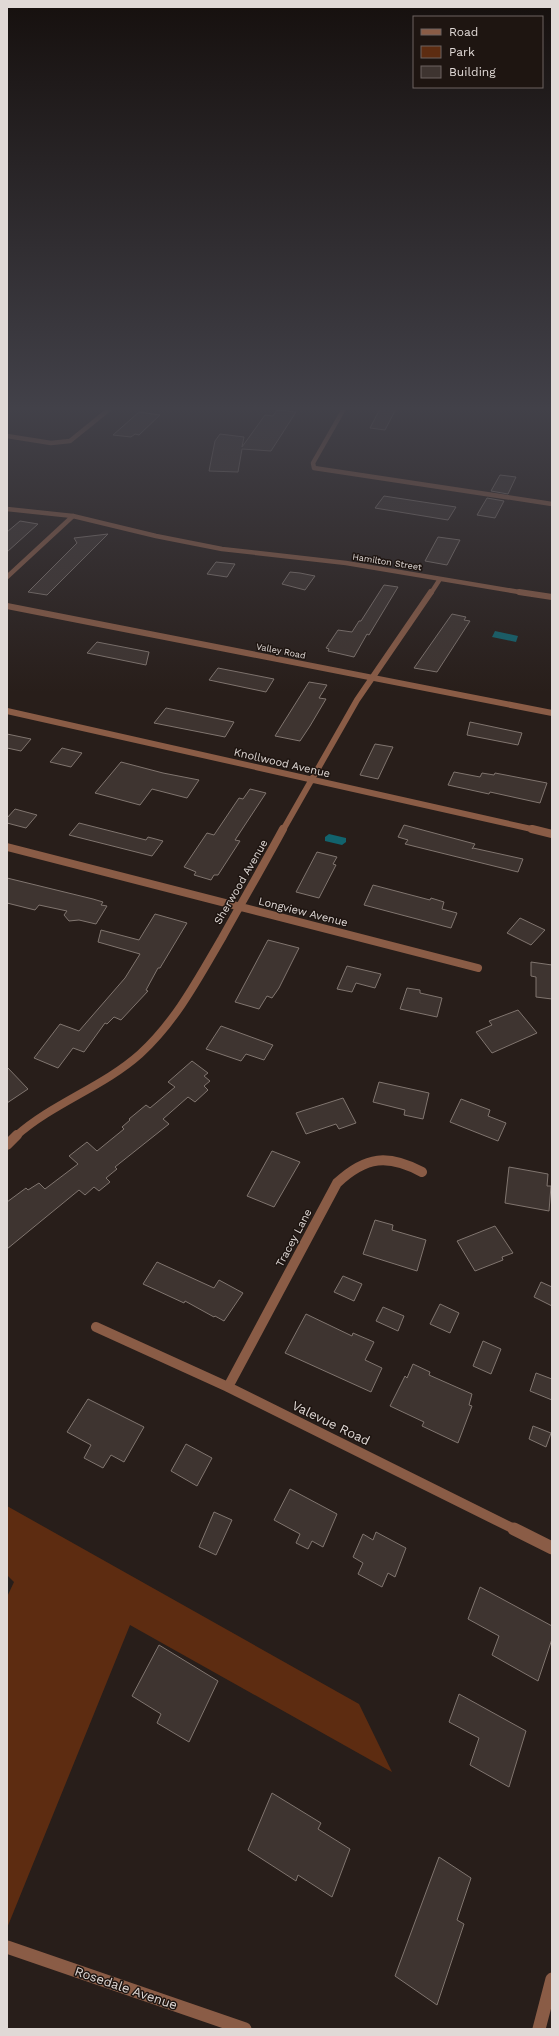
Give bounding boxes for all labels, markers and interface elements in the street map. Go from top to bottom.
legend [413,16,543,88]
text: Road [449,25,478,39]
text: Park [449,45,475,59]
text: Building [449,65,496,79]
street label: Hamilton Street [352,552,423,572]
street label: Valley Road [255,641,307,661]
street label: Knollwood Avenue [233,746,331,780]
street label: Sherwood Avenue [211,837,271,927]
street label: Longview Avenue [257,895,349,929]
street label: Tracey Lane [273,1207,315,1269]
street label: Valevue Road [290,1398,372,1448]
street label: Rosedale Avenue [73,1963,179,2013]

